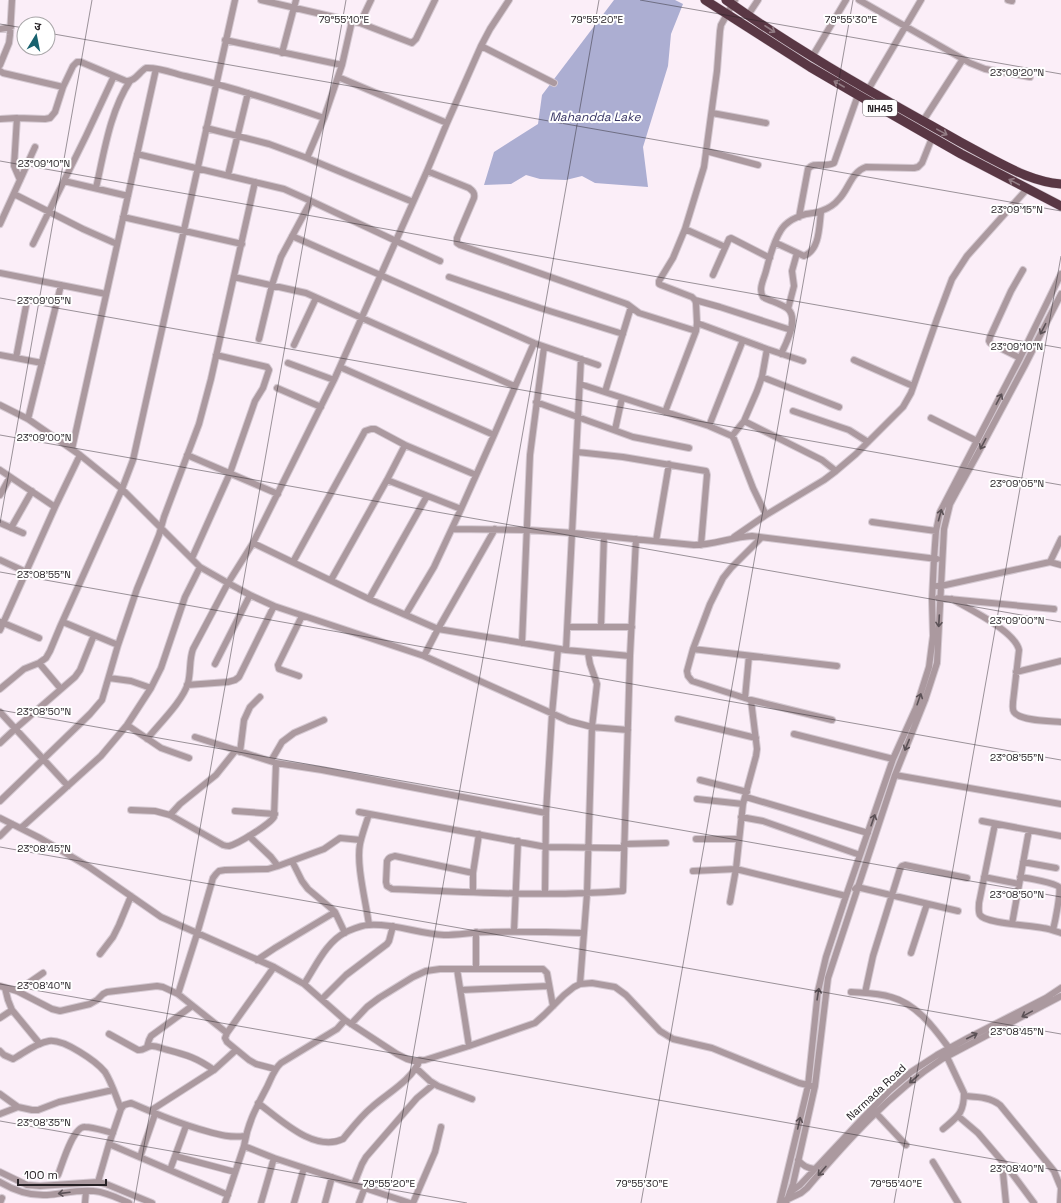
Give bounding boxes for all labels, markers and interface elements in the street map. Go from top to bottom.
text: 79°55'10"E [319,13,370,26]
text: 79°55'20"E [571,13,624,26]
text: 79°55'30"E [825,13,878,26]
north arrow [16,16,56,56]
text: उ [33,19,43,34]
one-way arrow [764,25,775,33]
text: 23°09'20"N [990,66,1044,79]
one-way arrow [833,80,845,88]
road number: NH45 [863,100,897,116]
water label: Mahandda Lake [549,109,641,125]
one-way arrow [935,128,947,136]
text: 23°09'10"N [18,157,70,170]
one-way arrow [1008,178,1020,185]
text: 23°09'15"N [991,203,1043,216]
text: 23°09'05"N [17,294,71,307]
one-way arrow [1039,323,1047,335]
text: 23°09'10"N [991,340,1043,353]
one-way arrow [995,394,1003,406]
text: 23°09'00"N [17,431,71,444]
one-way arrow [979,438,986,450]
text: 23°09'05"N [990,477,1044,490]
one-way arrow [936,509,944,522]
text: 23°08'55"N [17,568,71,581]
one-way arrow [936,614,943,627]
text: 23°09'00"N [990,614,1044,627]
one-way arrow [916,692,923,705]
text: 23°08'50"N [17,705,71,718]
one-way arrow [902,739,910,751]
text: 23°08'55"N [990,751,1044,764]
one-way arrow [869,814,877,826]
text: 23°08'45"N [17,842,71,855]
text: 23°08'50"N [990,888,1044,901]
text: 23°08'40"N [17,979,71,992]
one-way arrow [814,988,822,1001]
one-way arrow [1021,1011,1033,1019]
text: 23°08'45"N [990,1025,1044,1038]
one-way arrow [965,1032,977,1039]
street label: Narmada Road [843,1061,909,1123]
one-way arrow [909,1075,920,1084]
text: 23°08'35"N [17,1116,71,1129]
one-way arrow [796,1116,804,1129]
scale bar [18,1161,106,1187]
text: 23°08'40"N [990,1162,1044,1175]
one-way arrow [818,1165,827,1175]
text: 100 m [24,1167,58,1183]
text: 79°55'20"E [363,1177,416,1190]
text: 79°55'30"E [616,1177,669,1190]
text: 79°55'40"E [870,1177,922,1190]
one-way arrow [58,1189,71,1197]

